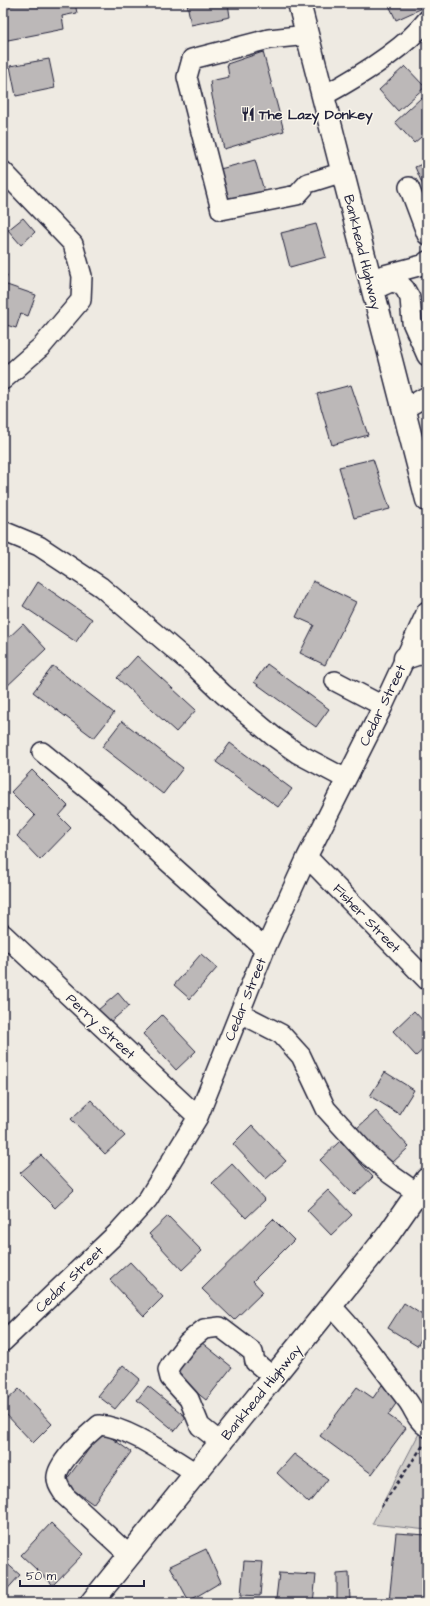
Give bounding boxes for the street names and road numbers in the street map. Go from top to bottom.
street label: Bankhead Highway [338,193,386,312]
street label: Cedar Street [355,661,411,750]
street label: Fisher Street [328,879,405,958]
street label: Cedar Street [220,954,272,1044]
street label: Perry Street [61,989,140,1064]
street label: Cedar Street [31,1242,109,1318]
street label: Bankhead Highway [217,1340,307,1445]

